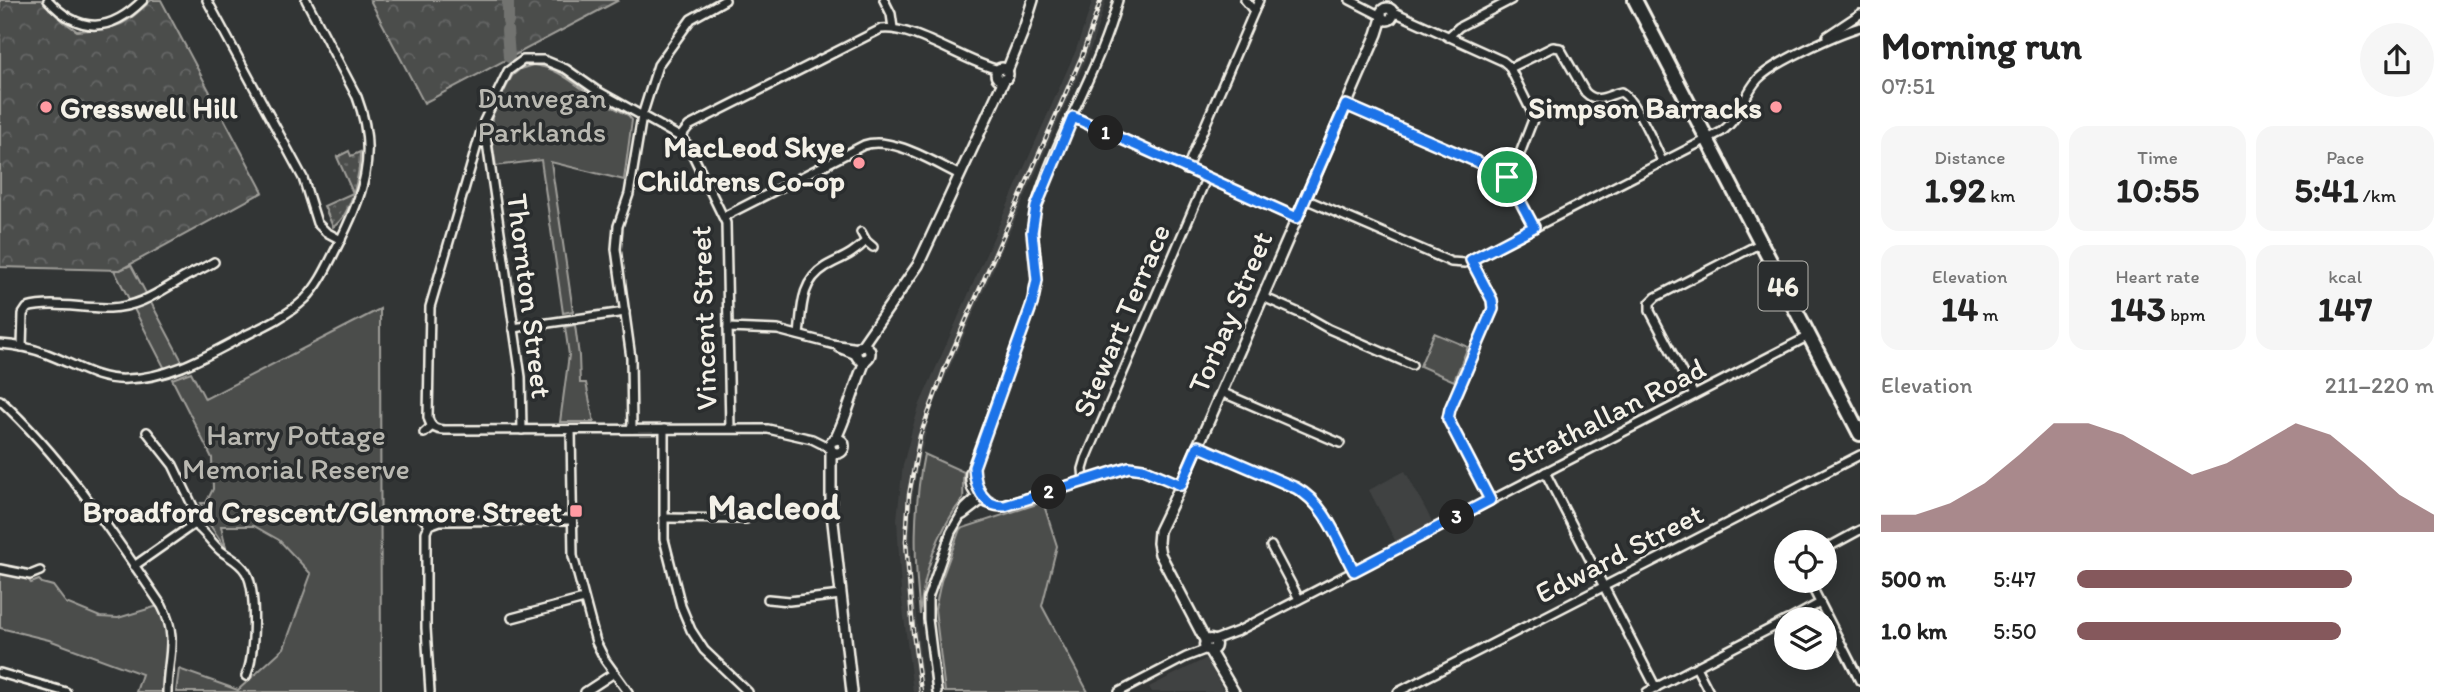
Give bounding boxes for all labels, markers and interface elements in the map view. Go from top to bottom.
text: Morning run [1881,23,2082,69]
button: share [2360,23,2434,97]
text: 07:51 [1881,72,1935,100]
park label: Dunvegan Parklands [477,79,607,150]
place label: Gresswell Hill [60,89,238,126]
place label: Simpson Barracks [1528,89,1762,126]
marker: Gresswell Hill [38,99,54,115]
marker: Simpson Barracks [1768,99,1784,115]
pin: 1 [1088,116,1124,150]
text: 1 [1101,121,1110,144]
place label: MacLeod Skye Childrens Co-op [637,128,845,199]
text: Distance [1934,146,2005,169]
text: Time [2137,146,2178,169]
text: Pace [2326,146,2364,169]
pin [1477,147,1537,207]
marker: MacLeod Skye Childrens Co-op [851,155,867,171]
icon: arrive [1488,158,1526,196]
text: 1.92 [1924,169,1986,211]
text: 10:55 [2116,169,2199,211]
text: 5:41 [2294,169,2359,211]
text: km [1986,184,2015,207]
text: /km [2359,184,2396,207]
street label: Thornton Street [499,192,561,400]
street label: Stewart Terrace [1064,218,1178,422]
street label: Vincent Street [681,225,725,411]
street label: Torbay Street [1179,226,1281,398]
road number: 46 [1758,262,1808,310]
text: Elevation [1932,265,2008,288]
text: Heart rate [2115,265,2200,288]
text: kcal [2328,265,2362,288]
text: 14 [1941,288,1978,330]
text: 143 [2110,288,2166,330]
text: 147 [2318,288,2372,330]
text: m [1978,303,1999,326]
text: bpm [2166,303,2205,326]
street label: Strathallan Road [1501,349,1711,481]
text: Elevation [1881,371,1972,399]
text: 211–220 m [2325,371,2434,399]
park label: Harry Pottage Memorial Reserve [182,416,410,487]
pin: 2 [1032,475,1066,510]
text: 2 [1044,480,1054,503]
district label: Macleod [708,484,841,528]
place label: Broadford Crescent/Glenmore Street [83,493,562,530]
street label: Edward Street [1529,495,1709,611]
pin: 3 [1440,500,1474,534]
marker: Broadford Crescent/Glenmore Street [568,503,584,519]
text: 3 [1451,505,1462,528]
map controls [1774,530,1837,670]
button: locate [1774,530,1837,593]
text: 500 m [1881,565,1946,593]
text: 5:47 [1993,565,2036,593]
button: layers [1774,607,1837,670]
text: 1.0 km [1881,617,1947,645]
text: 5:50 [1993,617,2037,645]

